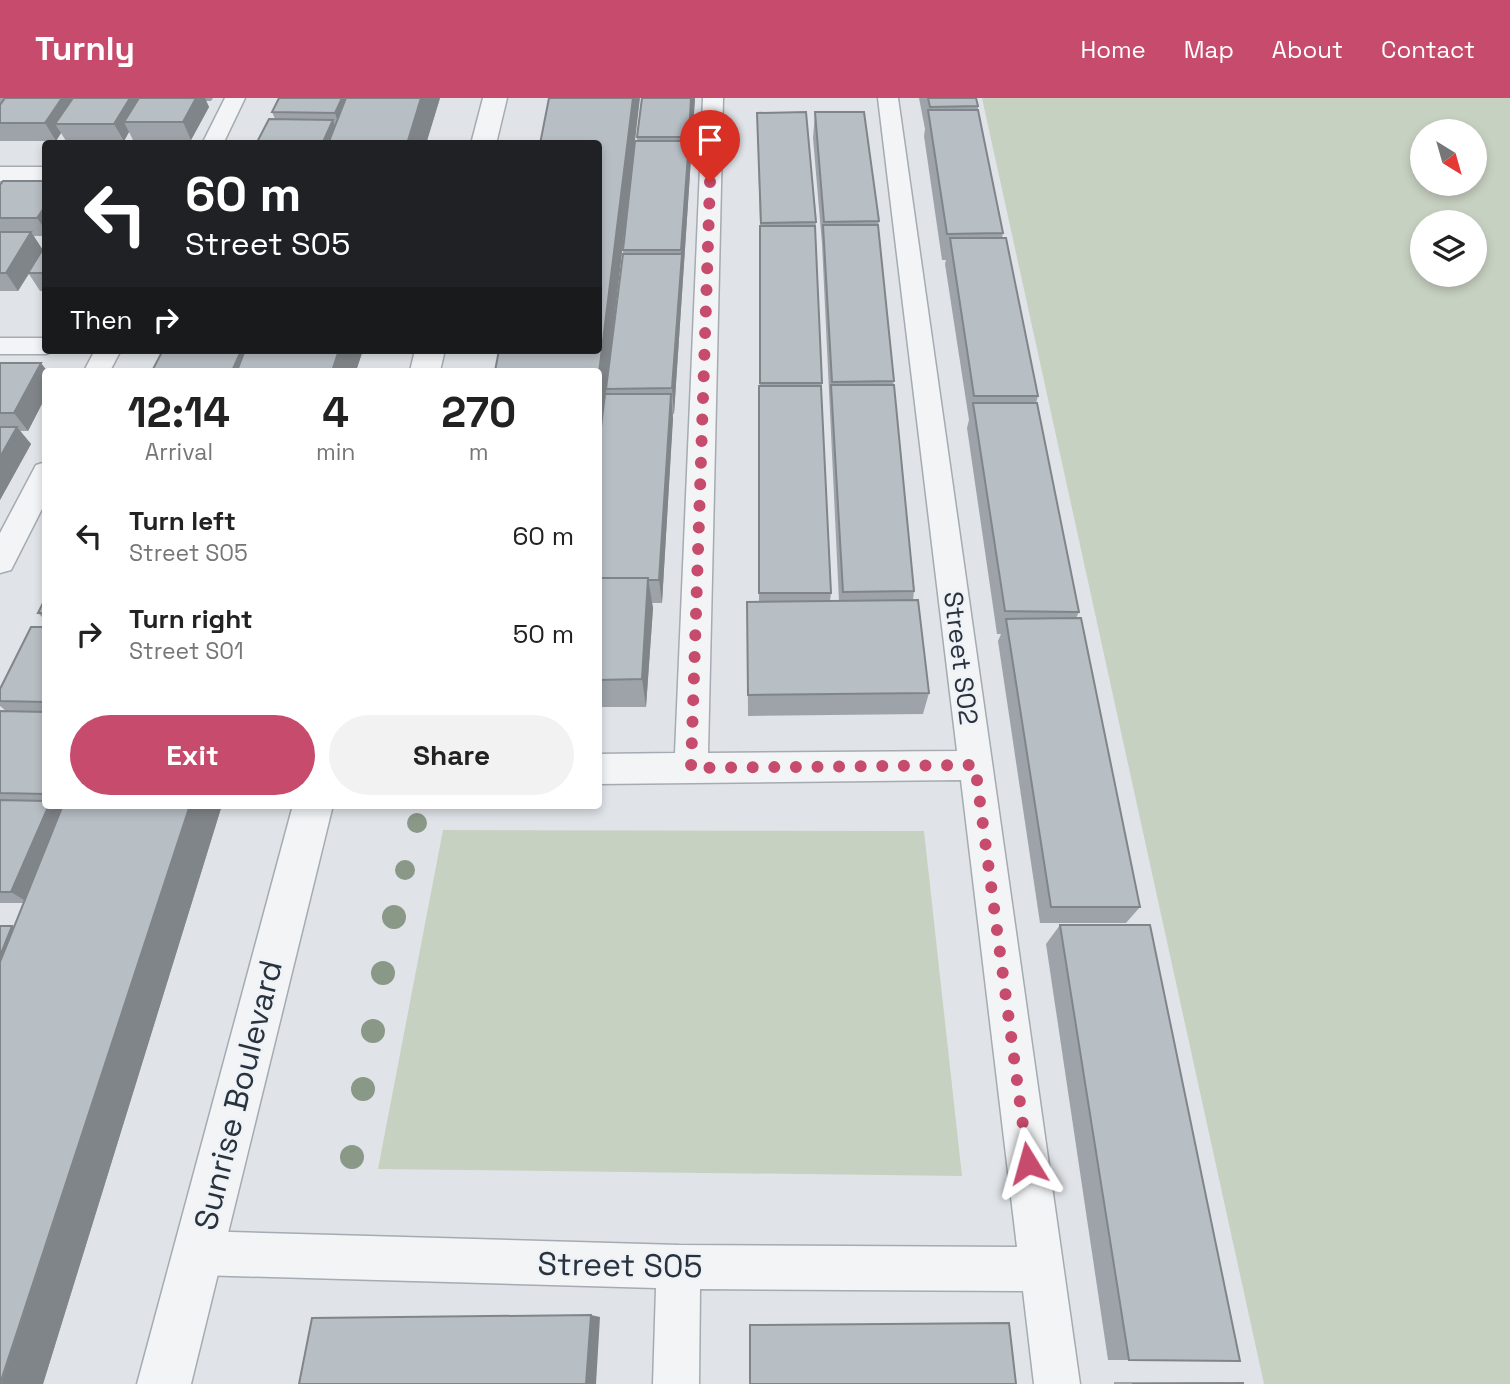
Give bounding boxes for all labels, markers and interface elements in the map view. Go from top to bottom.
text: Turnly [35,28,135,70]
text: Home [1080,34,1146,65]
text: Map [1184,34,1234,65]
text: About [1272,34,1343,65]
text: Contact [1381,34,1475,65]
pin [680,110,740,182]
north arrow [1410,119,1488,196]
map controls [1410,119,1487,287]
icon: arrive [691,121,729,159]
text: 60 m [185,163,301,225]
icon: left [70,168,161,259]
button: layers [1410,210,1487,287]
text: Street S05 [185,224,350,264]
icon: right [147,301,185,339]
text: Then [70,303,133,337]
text: 12:14 [128,386,230,439]
text: 4 [322,386,349,439]
text: 270 [441,386,516,439]
text: Arrival [145,437,213,467]
text: min [316,437,355,467]
text: m [469,437,489,467]
text: Turn left [129,504,236,538]
icon: left [70,517,108,555]
text: 60 m [512,519,574,553]
text: Street S05 [129,538,248,568]
street label: Street S02 [936,589,986,727]
text: Turn right [129,602,253,636]
icon: right [70,615,108,653]
text: 50 m [513,617,574,651]
text: Street S01 [129,636,244,666]
button: Exit [70,715,315,795]
button: Share [329,715,574,795]
street label: Sunrise Boulevard [185,956,291,1234]
position arrow [991,1126,1065,1200]
street label: Street S05 [537,1244,703,1286]

